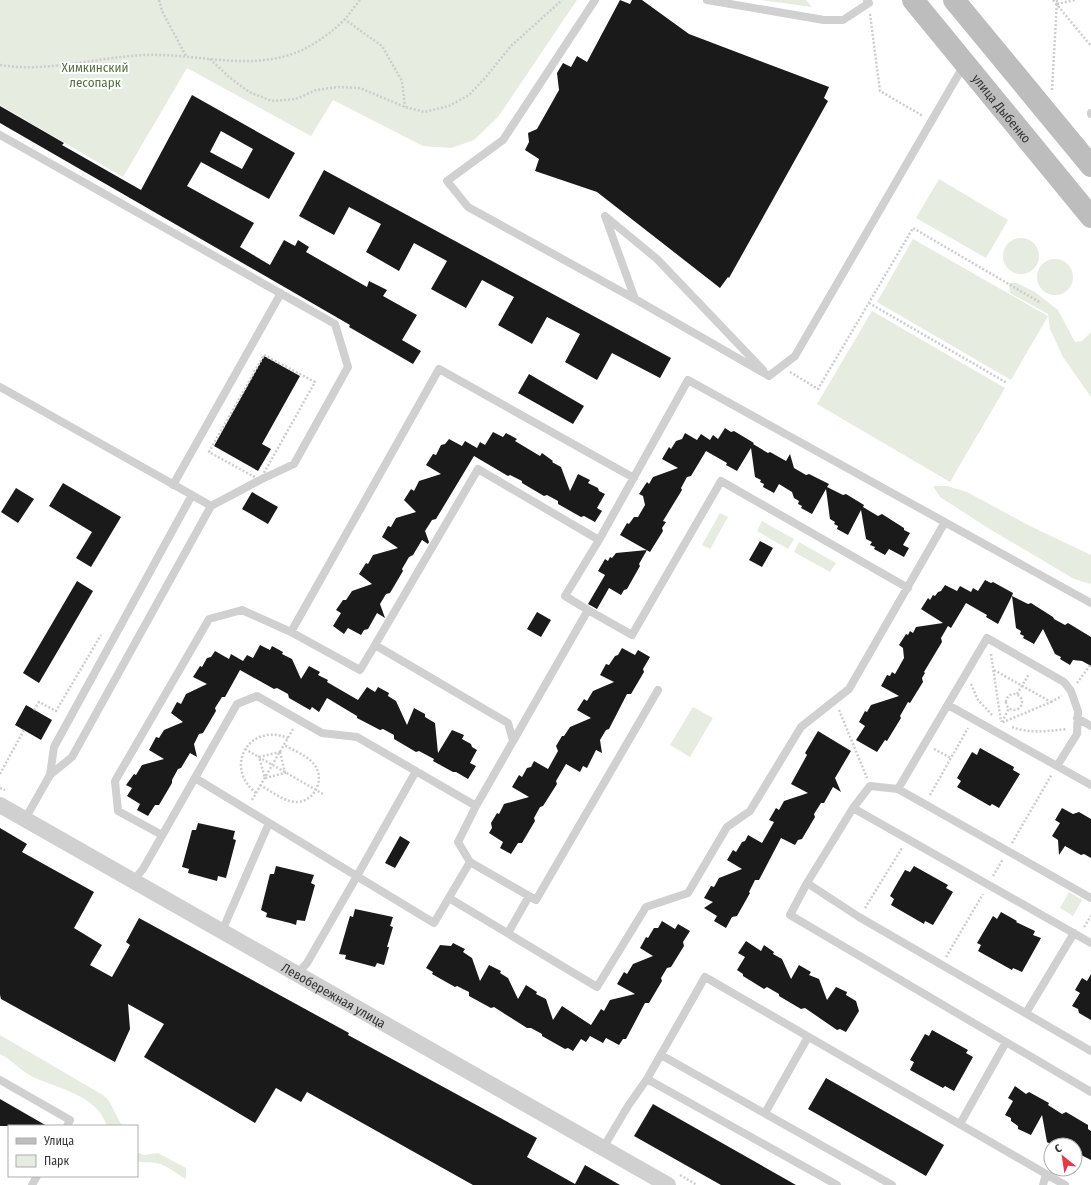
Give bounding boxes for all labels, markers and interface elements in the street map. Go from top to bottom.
park label: Химкинский лесопарк [62,60,128,90]
street label: улица Дыбенко [969,71,1034,146]
street label: Левобережная улица [279,960,388,1031]
legend [8,1125,138,1177]
text: Улица [43,1134,74,1148]
north arrow [1043,1137,1083,1177]
text: С [1053,1142,1064,1156]
text: Парк [44,1154,70,1168]

